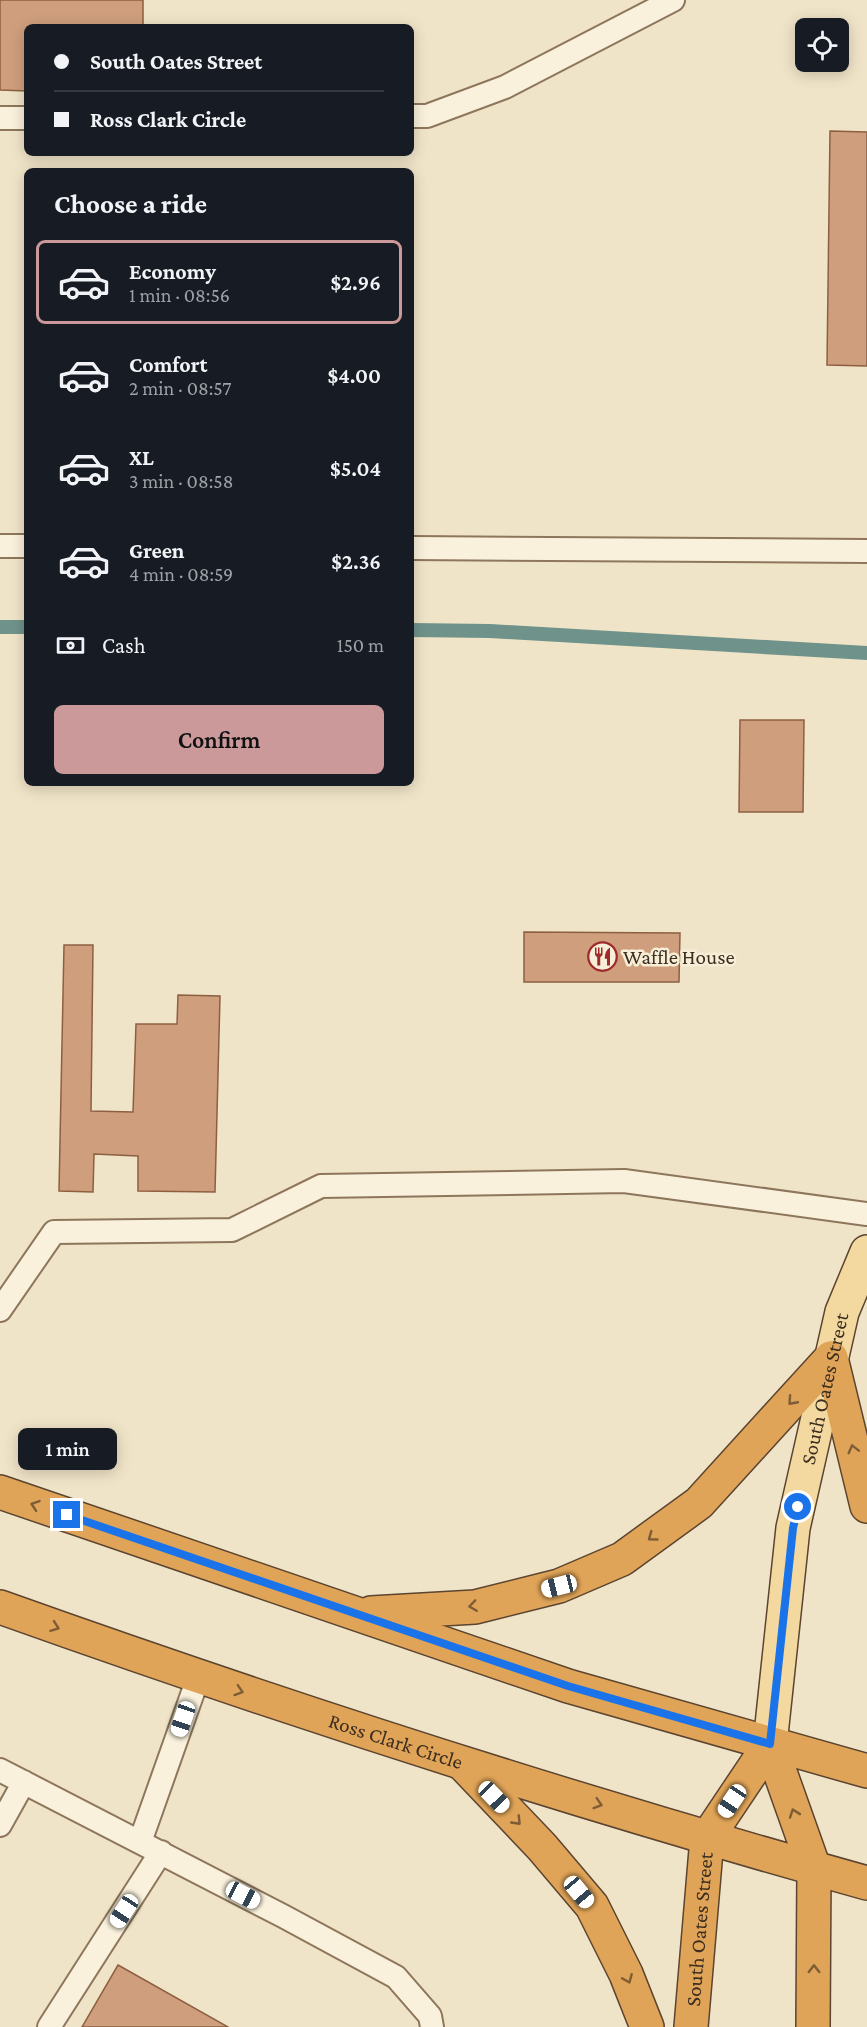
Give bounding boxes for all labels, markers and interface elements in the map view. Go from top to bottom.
map controls [795,18,849,72]
button: locate [795,18,849,72]
text: South Oates Street [90,49,262,74]
text: Ross Clark Circle [90,107,246,132]
text: Choose a ride [54,189,207,219]
icon: car [57,255,111,309]
text: Economy [129,259,216,284]
text: $2.96 [330,270,381,295]
text: 1 min · 08:56 [129,284,230,306]
icon: car [57,348,111,402]
text: Comfort [129,352,207,377]
text: $4.00 [328,363,381,388]
text: 2 min · 08:57 [129,377,231,399]
icon: car [57,441,111,495]
text: XL [129,445,154,470]
text: $5.04 [330,456,381,481]
text: 3 min · 08:58 [129,470,233,492]
icon: car [57,534,111,588]
text: Green [129,538,185,563]
text: $2.36 [331,549,381,574]
text: 4 min · 08:59 [129,563,233,585]
icon: cash [54,629,87,662]
text: Cash [102,633,146,658]
text: 150 m [337,634,384,656]
button: Confirm [54,705,384,774]
restaurant icon: Waffle House [586,941,618,973]
place label: Waffle House [623,945,735,969]
street label: South Oates Street [796,1310,854,1467]
one-way arrow [788,1395,799,1405]
callout: 1 min [17,1428,116,1470]
text: 1 min [45,1438,90,1460]
one-way arrow [848,1445,861,1455]
route start [784,1493,811,1520]
one-way arrow [30,1499,41,1512]
route end [53,1501,80,1528]
one-way arrow [648,1530,659,1541]
car [539,1573,579,1599]
one-way arrow [468,1599,477,1612]
one-way arrow [49,1619,60,1632]
one-way arrow [233,1684,244,1696]
car [169,1699,197,1739]
street label: Ross Clark Circle [326,1709,466,1774]
car [475,1778,513,1816]
car [714,1781,750,1821]
one-way arrow [592,1797,603,1809]
one-way arrow [789,1808,802,1819]
one-way arrow [509,1813,520,1824]
street label: South Oates Street [681,1850,718,2007]
car [561,1872,597,1912]
car [223,1879,263,1911]
car [107,1891,141,1931]
one-way arrow [808,1964,820,1973]
one-way arrow [621,1972,633,1983]

